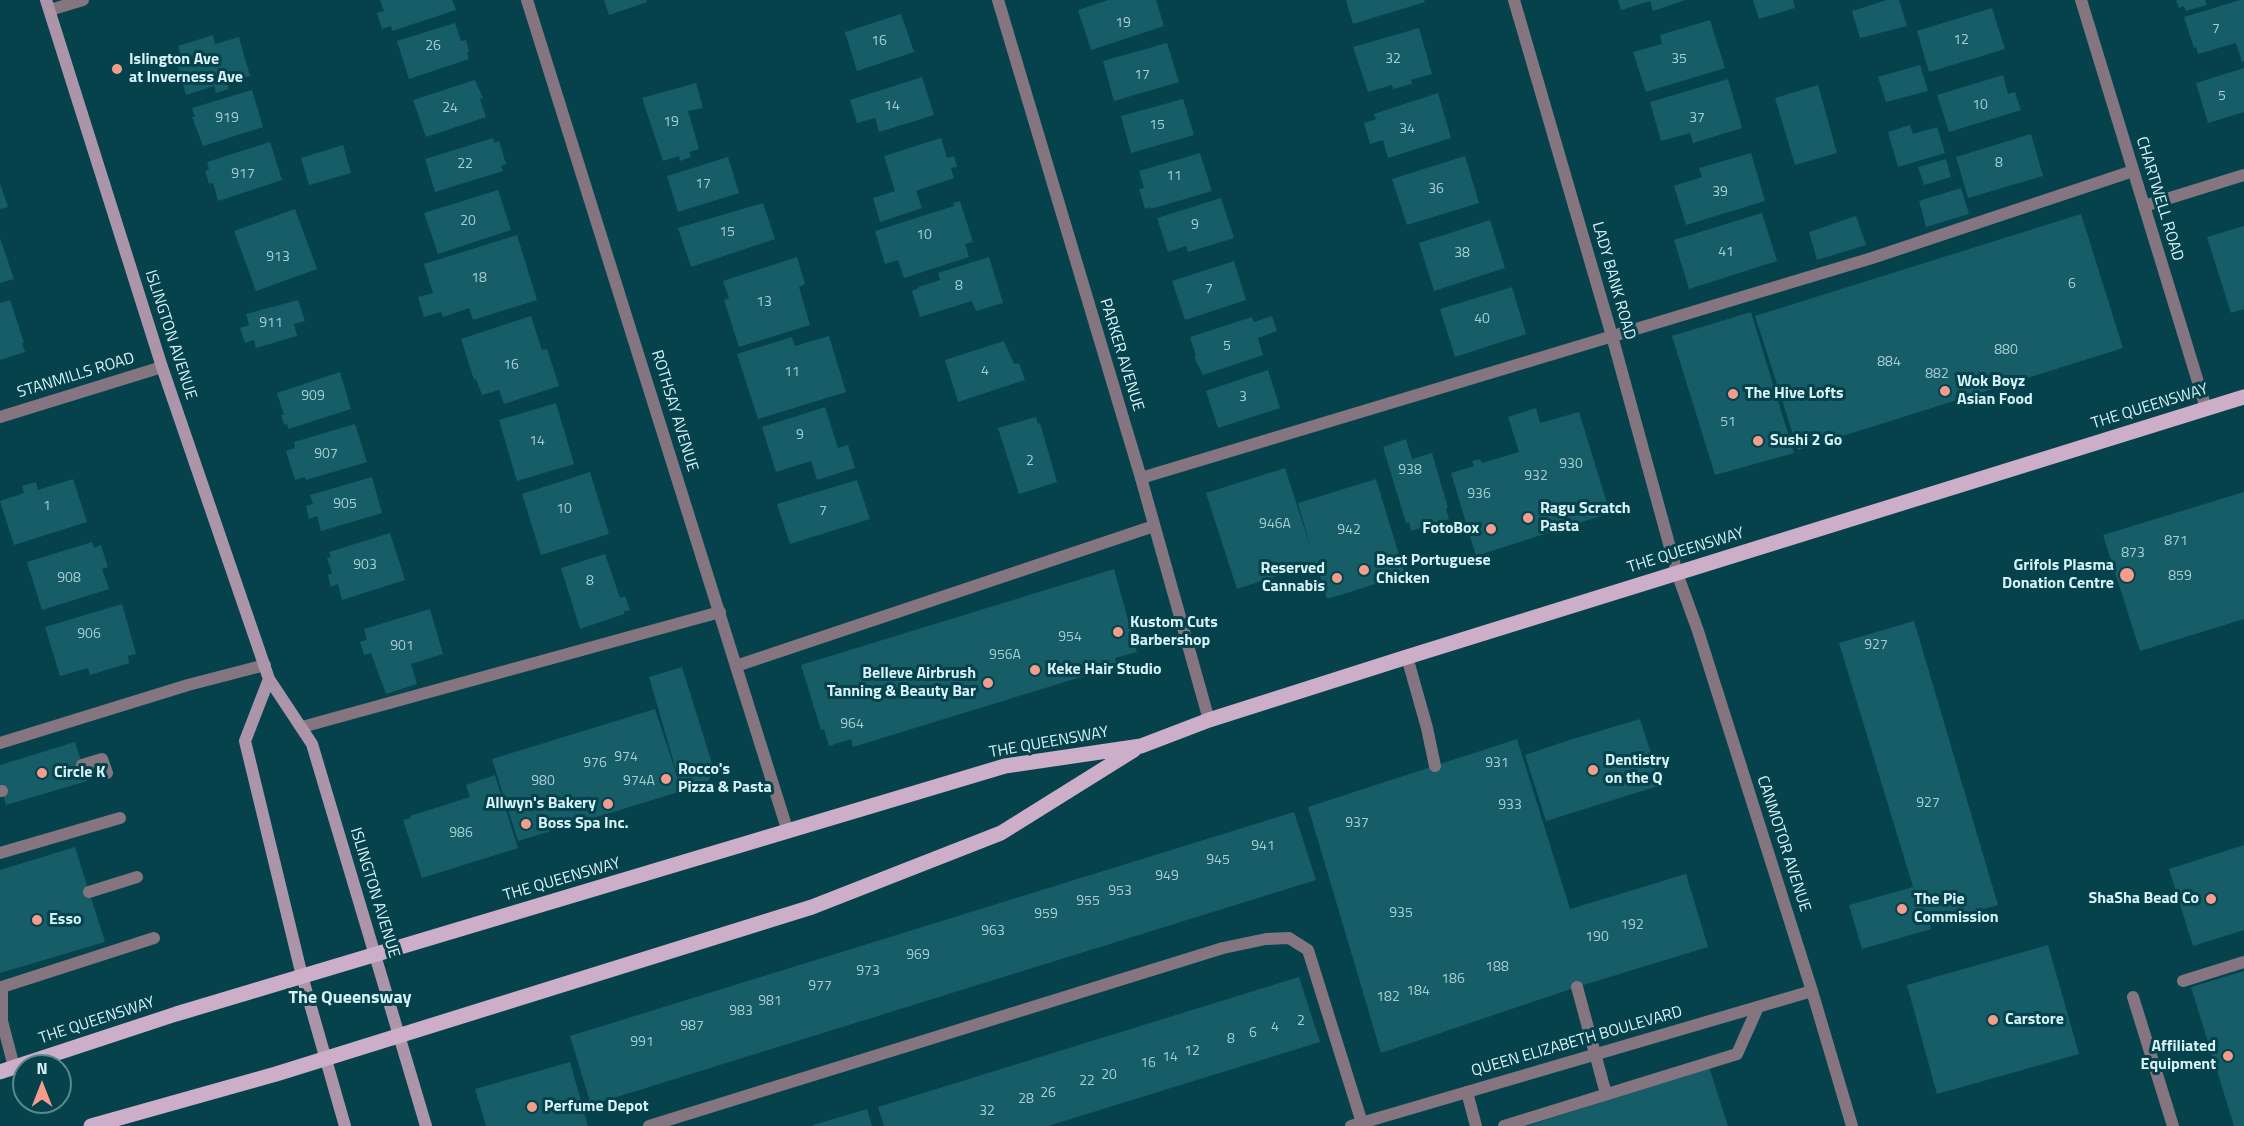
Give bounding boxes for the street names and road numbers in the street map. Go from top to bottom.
street label: CHARTWELL ROAD [2131,134,2187,264]
street label: LADY BANK ROAD [1587,220,1639,342]
street label: ISLINGTON AVENUE [140,268,200,402]
street label: PARKER AVENUE [1095,296,1147,414]
street label: ROTHSAY AVENUE [646,348,702,474]
street label: STANMILLS ROAD [15,349,137,403]
street label: THE QUEENSWAY [2089,380,2211,434]
street label: THE QUEENSWAY [1625,524,1747,578]
street label: THE QUEENSWAY [988,723,1110,763]
street label: CANMOTOR AVENUE [1752,774,1814,914]
street label: ISLINGTON AVENUE [345,826,403,960]
street label: THE QUEENSWAY [501,854,623,906]
street label: THE QUEENSWAY [37,993,157,1049]
street label: QUEEN ELIZABETH BOULEVARD [1469,1003,1685,1081]

